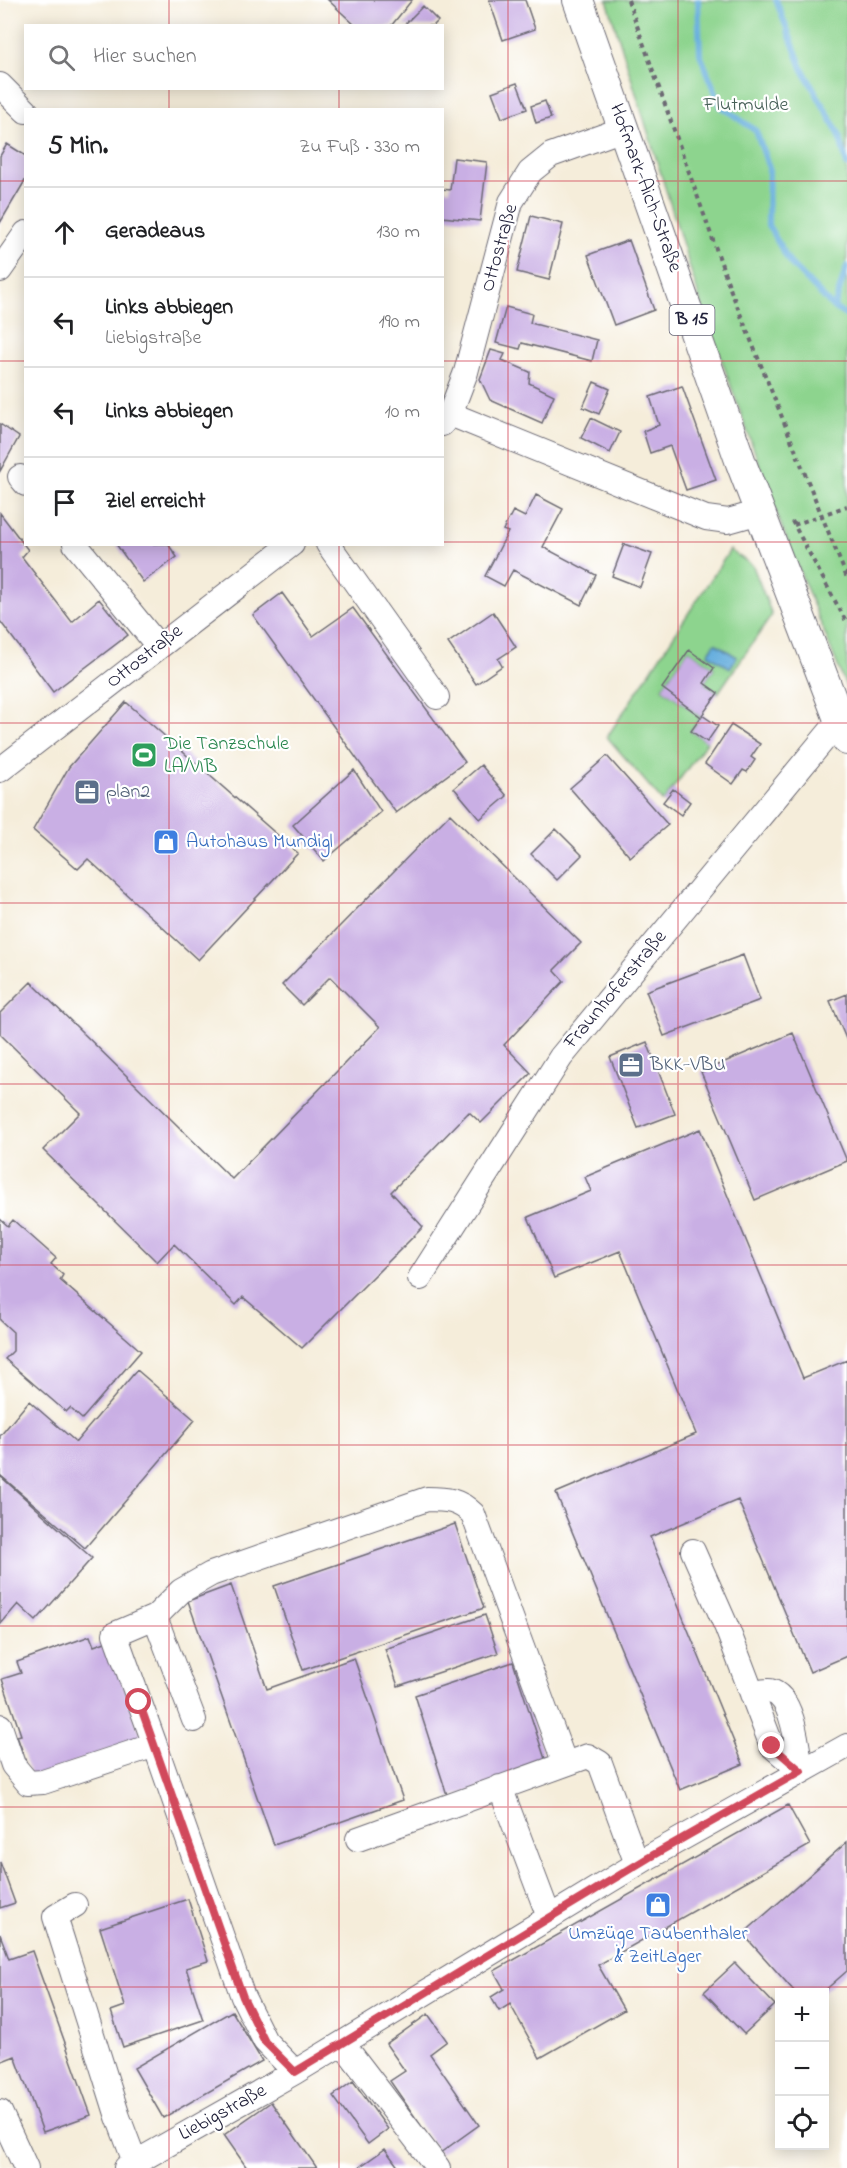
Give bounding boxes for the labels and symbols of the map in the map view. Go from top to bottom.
park label: Flutmulde [703,91,788,120]
street label: Hofmark-Aich-Straße [601,100,689,276]
street label: Ottostraße [474,201,526,295]
road number: B 15 [670,305,714,335]
street label: Ottostraße [100,618,190,696]
place label: Die Tanzschule LA/VIB [163,730,289,782]
sports icon: Die Tanzschule LA/VIB [129,740,159,770]
office icon: plan2 [72,777,102,807]
place label: plan2 [106,778,150,807]
shop icon: Autohaus Mundigl [151,827,181,857]
place label: Autohaus Mundigl [186,828,333,858]
street label: Fraunhoferstraße [557,924,674,1056]
office icon: BKK-VBU [616,1050,646,1080]
place label: BKK-VBU [649,1051,726,1080]
route start [125,1688,151,1714]
route end [758,1732,784,1758]
shop icon: Umzüge Taubenthaler & ZeitLager [643,1890,673,1920]
place label: Umzüge Taubenthaler & ZeitLager [568,1920,749,1973]
street label: Liebigstraße [174,2077,273,2150]

